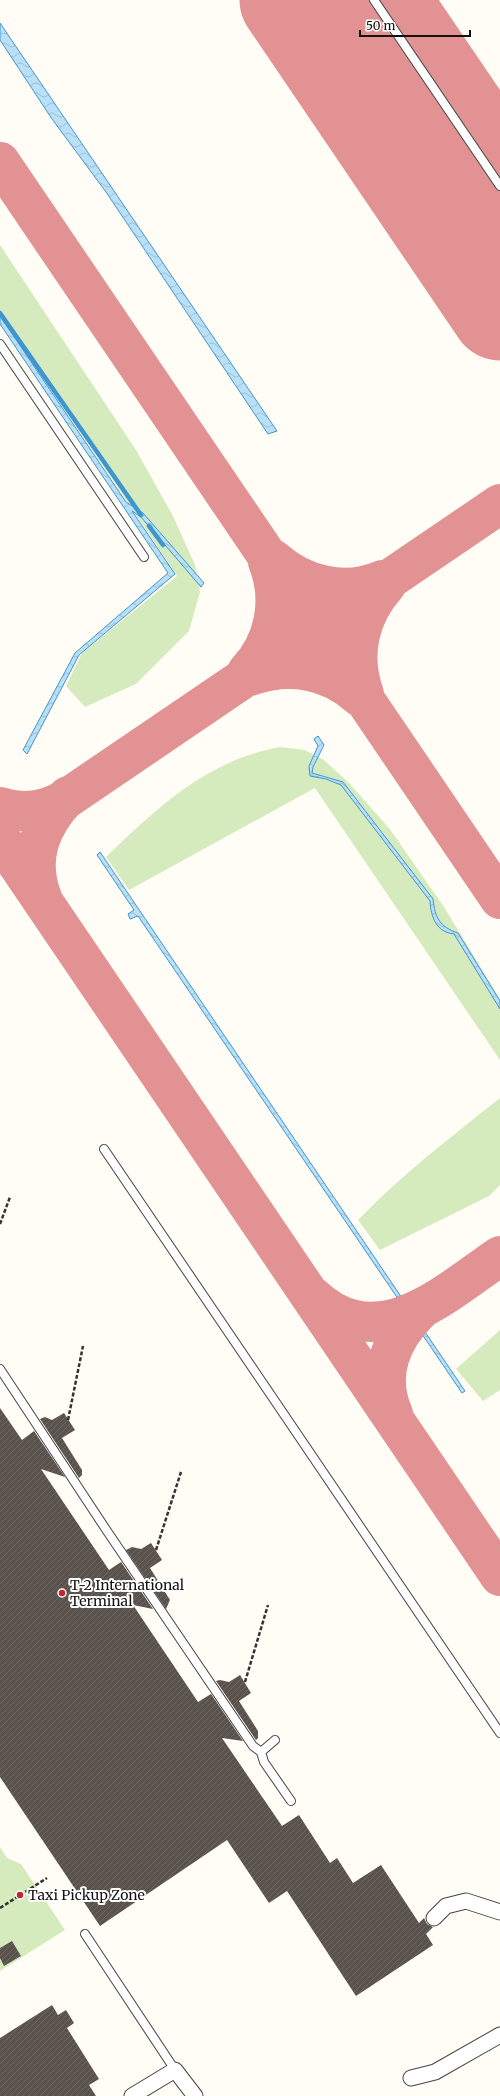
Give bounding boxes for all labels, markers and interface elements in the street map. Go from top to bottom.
scale bar [360,12,470,38]
text: 50 m [366,18,395,33]
place label: T-2 International Terminal [70,1576,185,1610]
marker: T-2 International Terminal [57,1588,67,1598]
place label: Taxi Pickup Zone [28,1886,145,1904]
marker: Taxi Pickup Zone [15,1890,25,1900]

